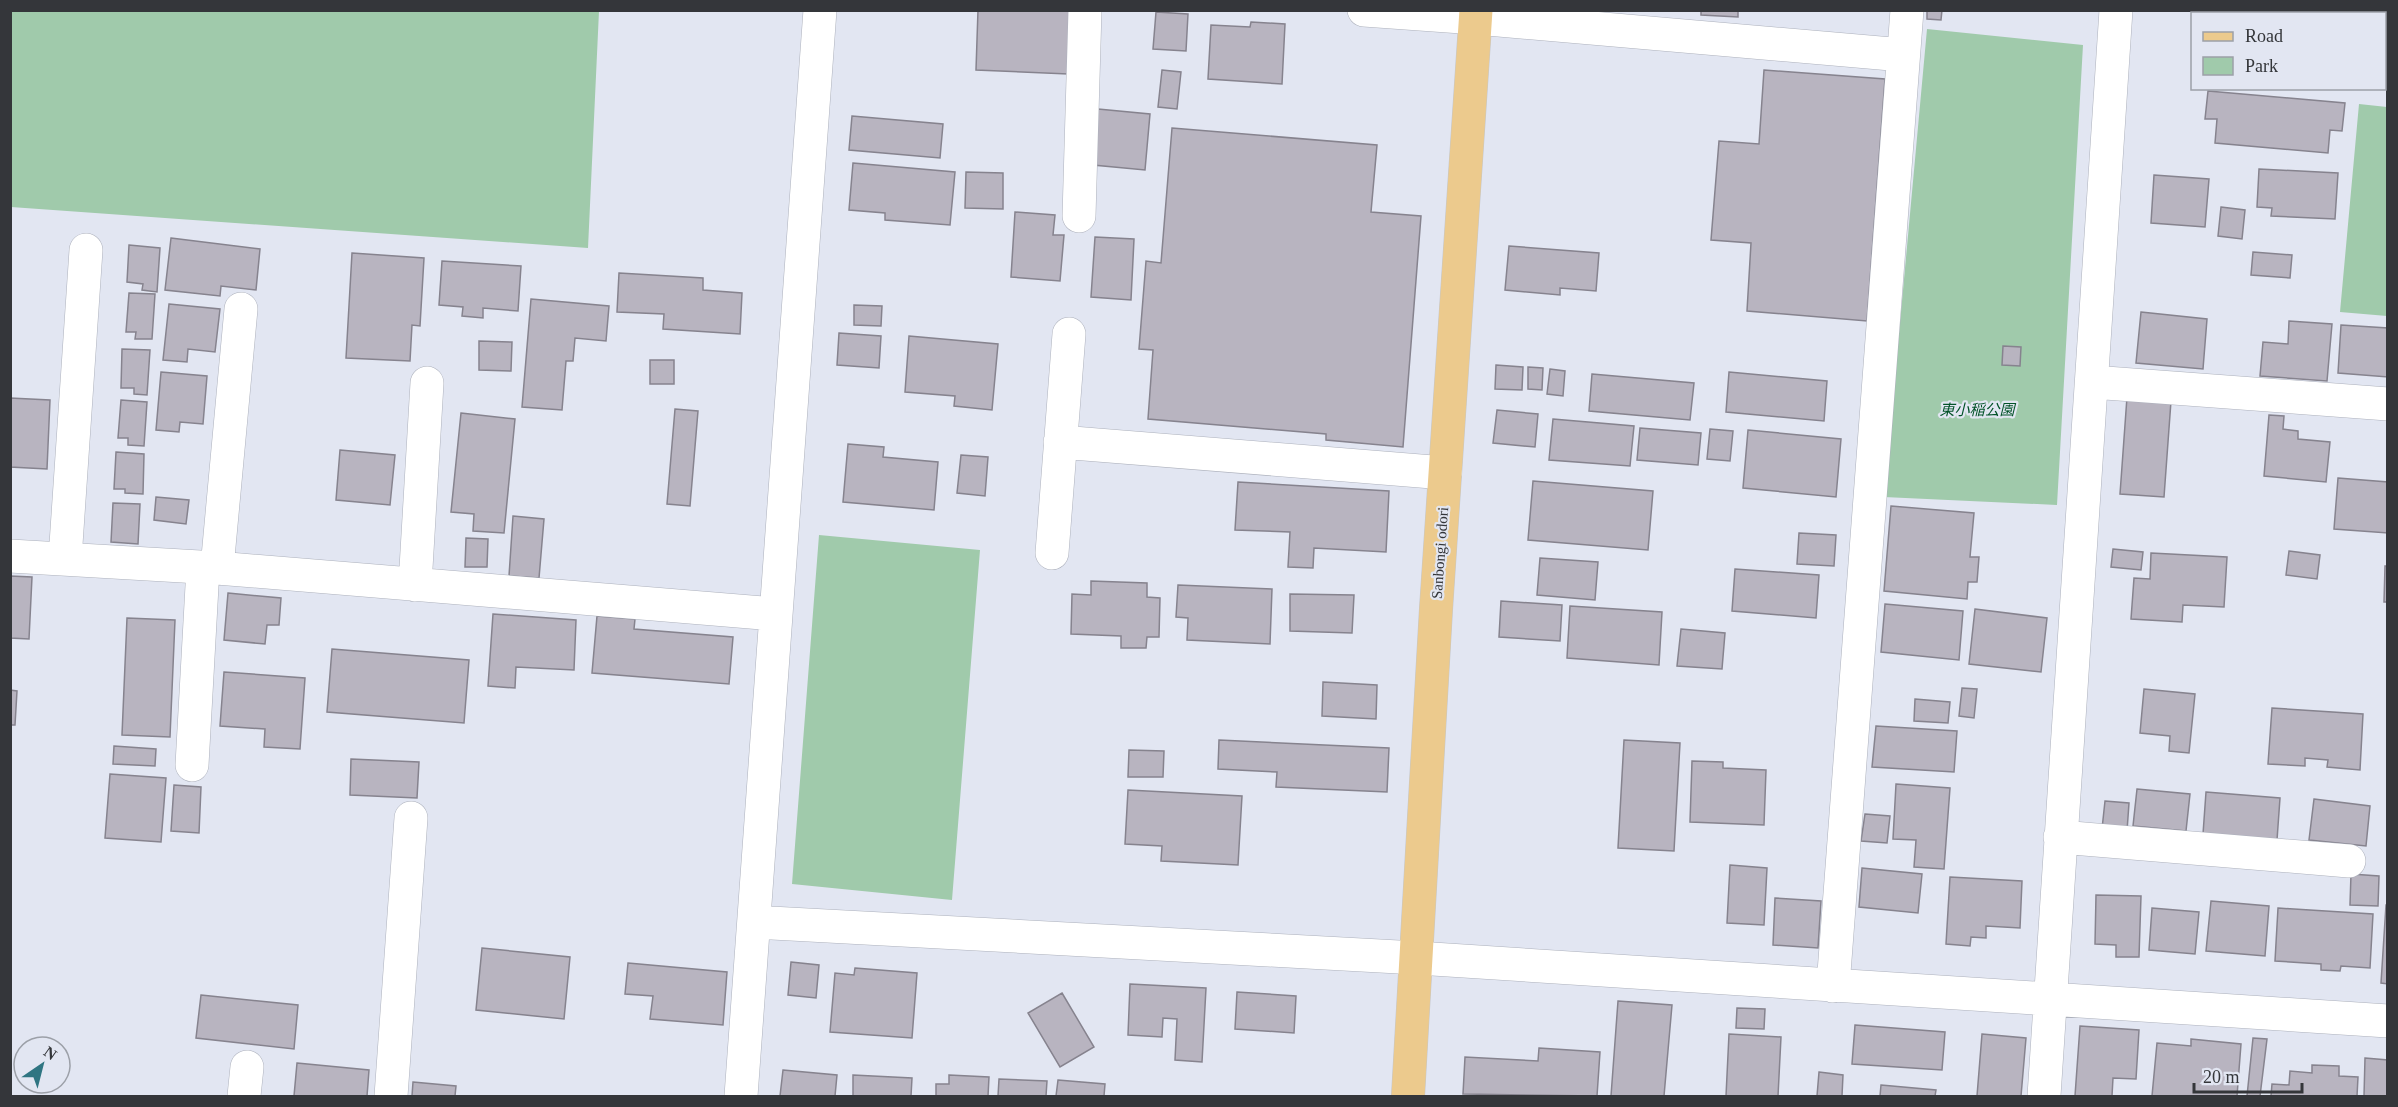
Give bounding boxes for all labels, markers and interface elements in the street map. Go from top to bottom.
legend [2191,12,2386,90]
text: Road [2245,26,2283,46]
text: Park [2245,56,2278,76]
park label: 東小稲公園 [1939,402,2016,418]
street label: Sanbongi odori [1429,507,1451,599]
north arrow [12,1035,72,1095]
text: N [41,1043,60,1064]
scale bar [2194,1056,2302,1094]
text: 20 m [2203,1067,2240,1087]

